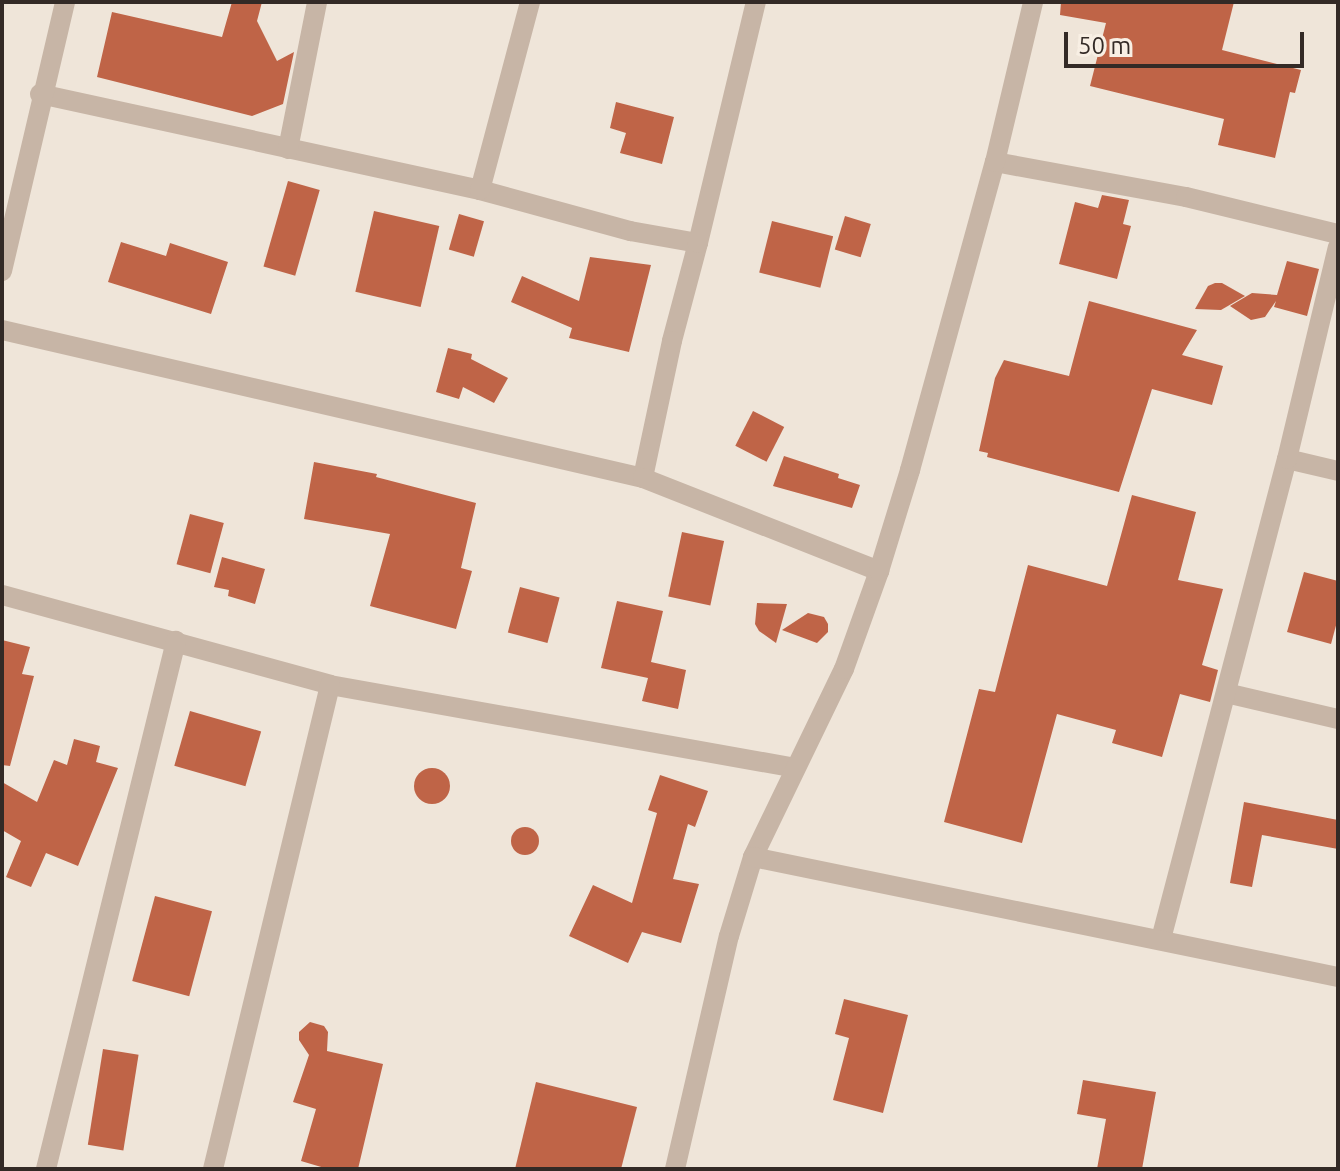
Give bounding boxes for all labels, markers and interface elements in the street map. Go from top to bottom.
scale bar [1068,16,1308,66]
text: 50 m [1078,32,1131,59]

